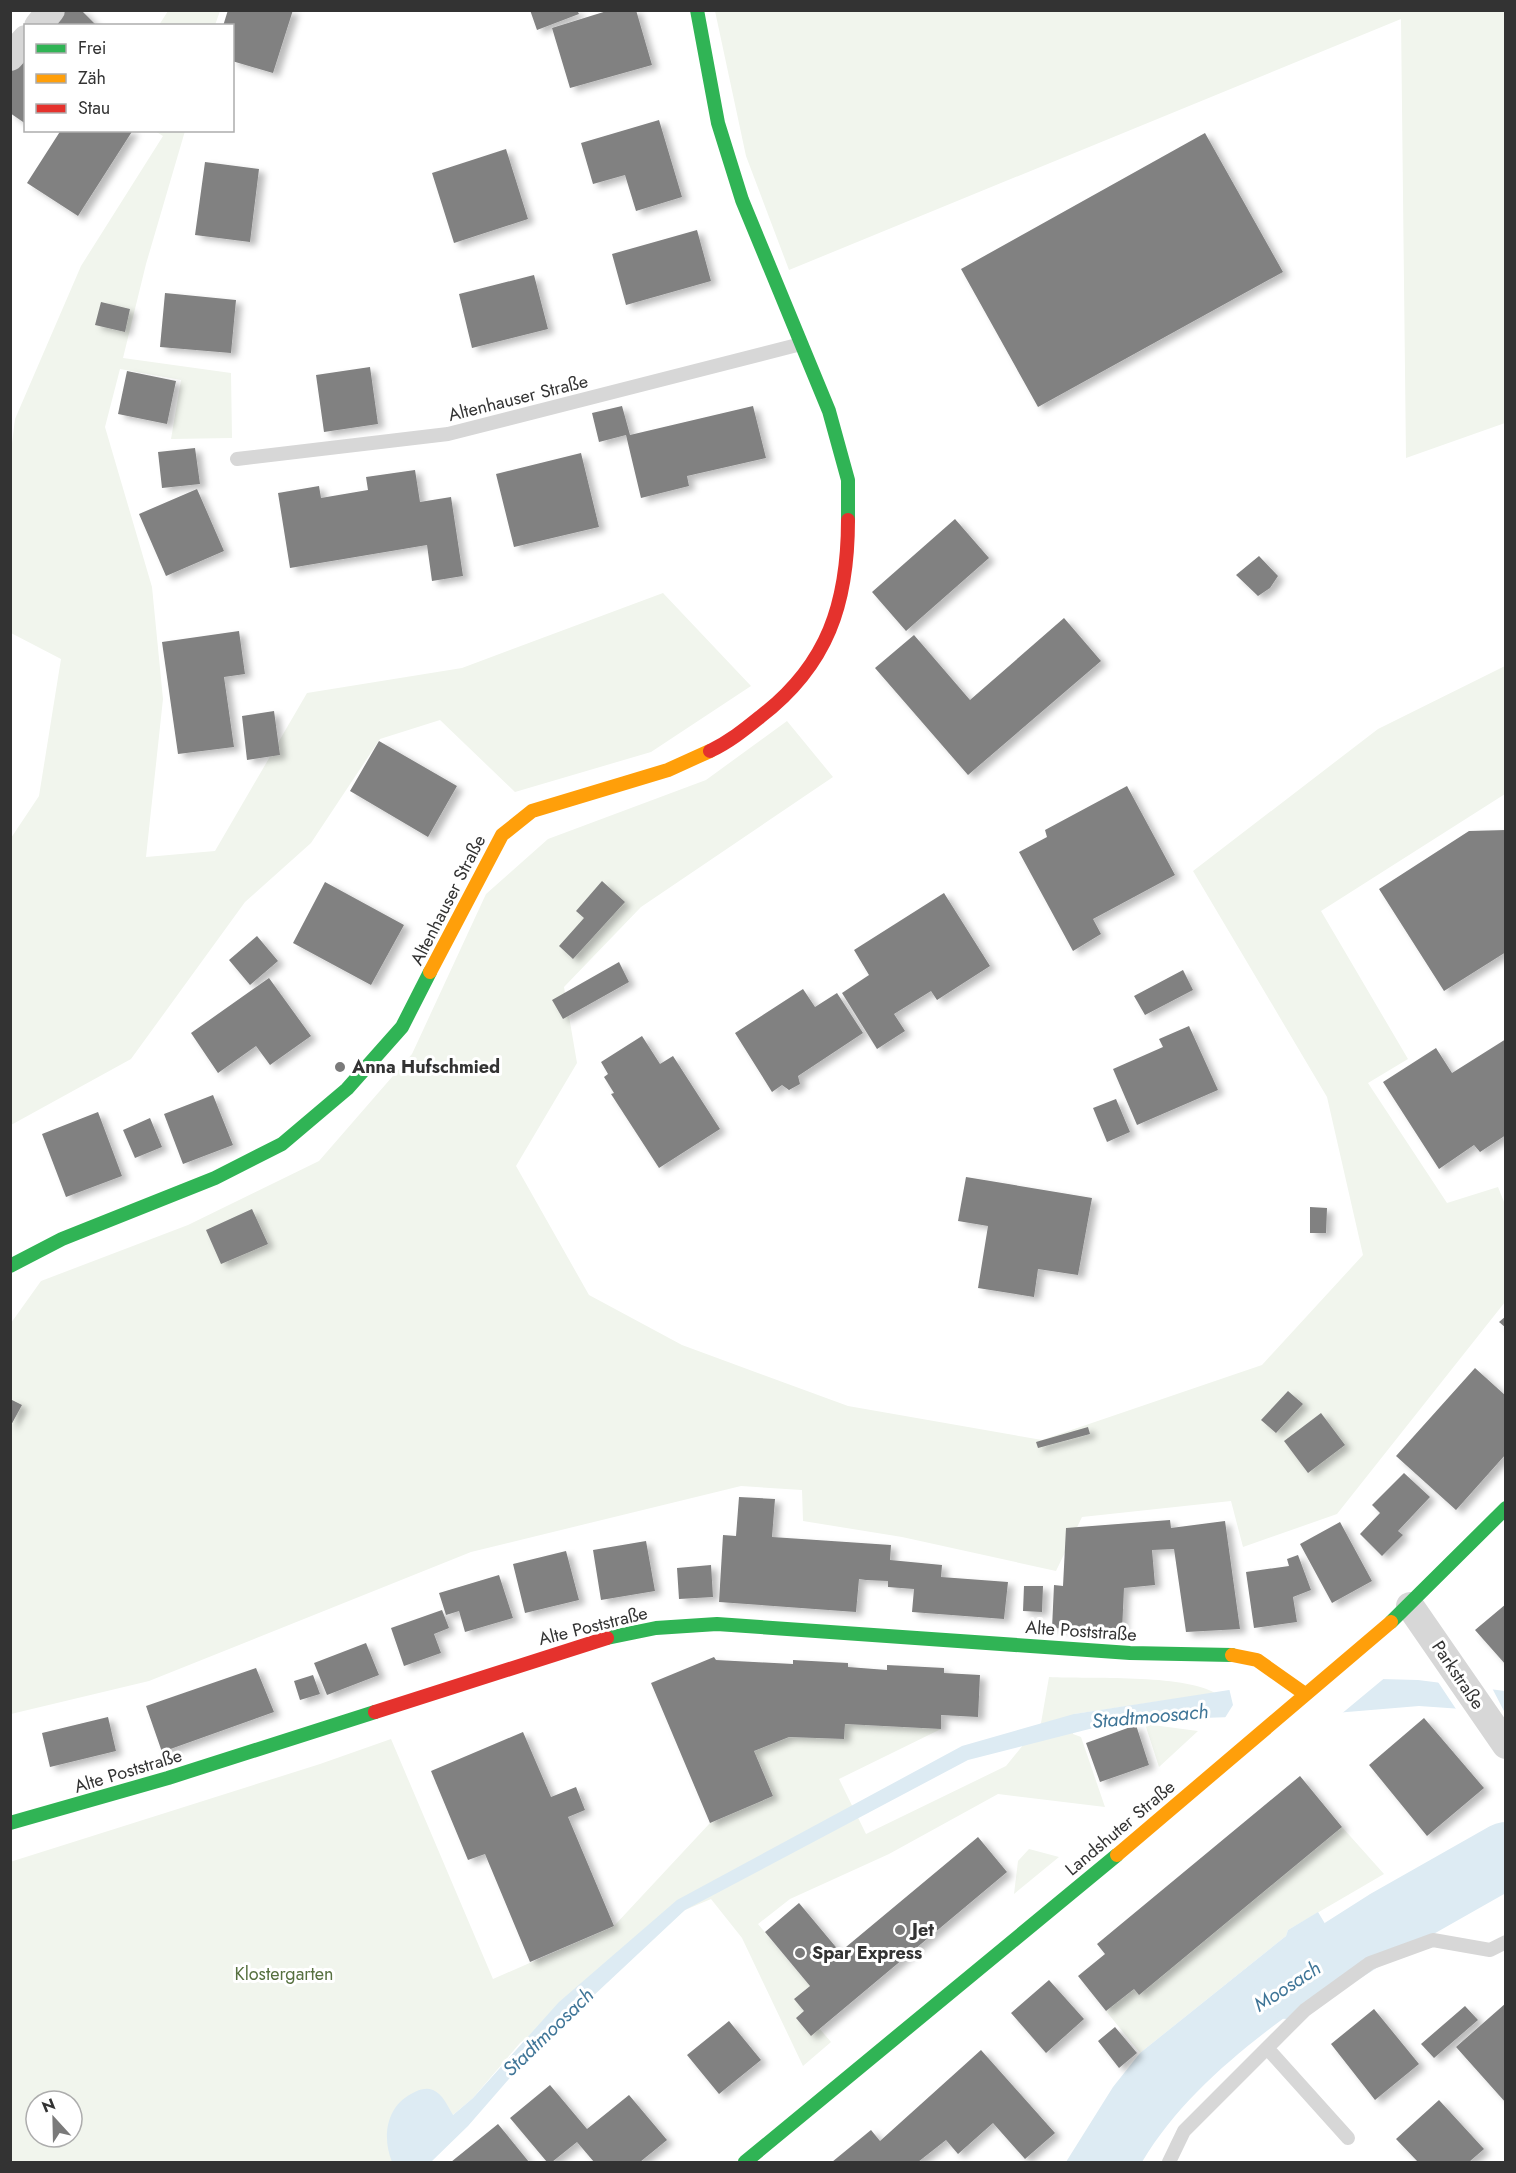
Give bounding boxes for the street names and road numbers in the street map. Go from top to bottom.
street label: Altenhauser Straße [445,368,591,428]
street label: Altenhauser Straße [404,830,492,970]
street label: Alte Poststraße [536,1600,650,1652]
street label: Alte Poststraße [1024,1614,1138,1648]
street label: Parkstraße [1425,1635,1491,1715]
street label: Alte Poststraße [71,1742,185,1800]
street label: Landshuter Straße [1059,1774,1181,1882]

